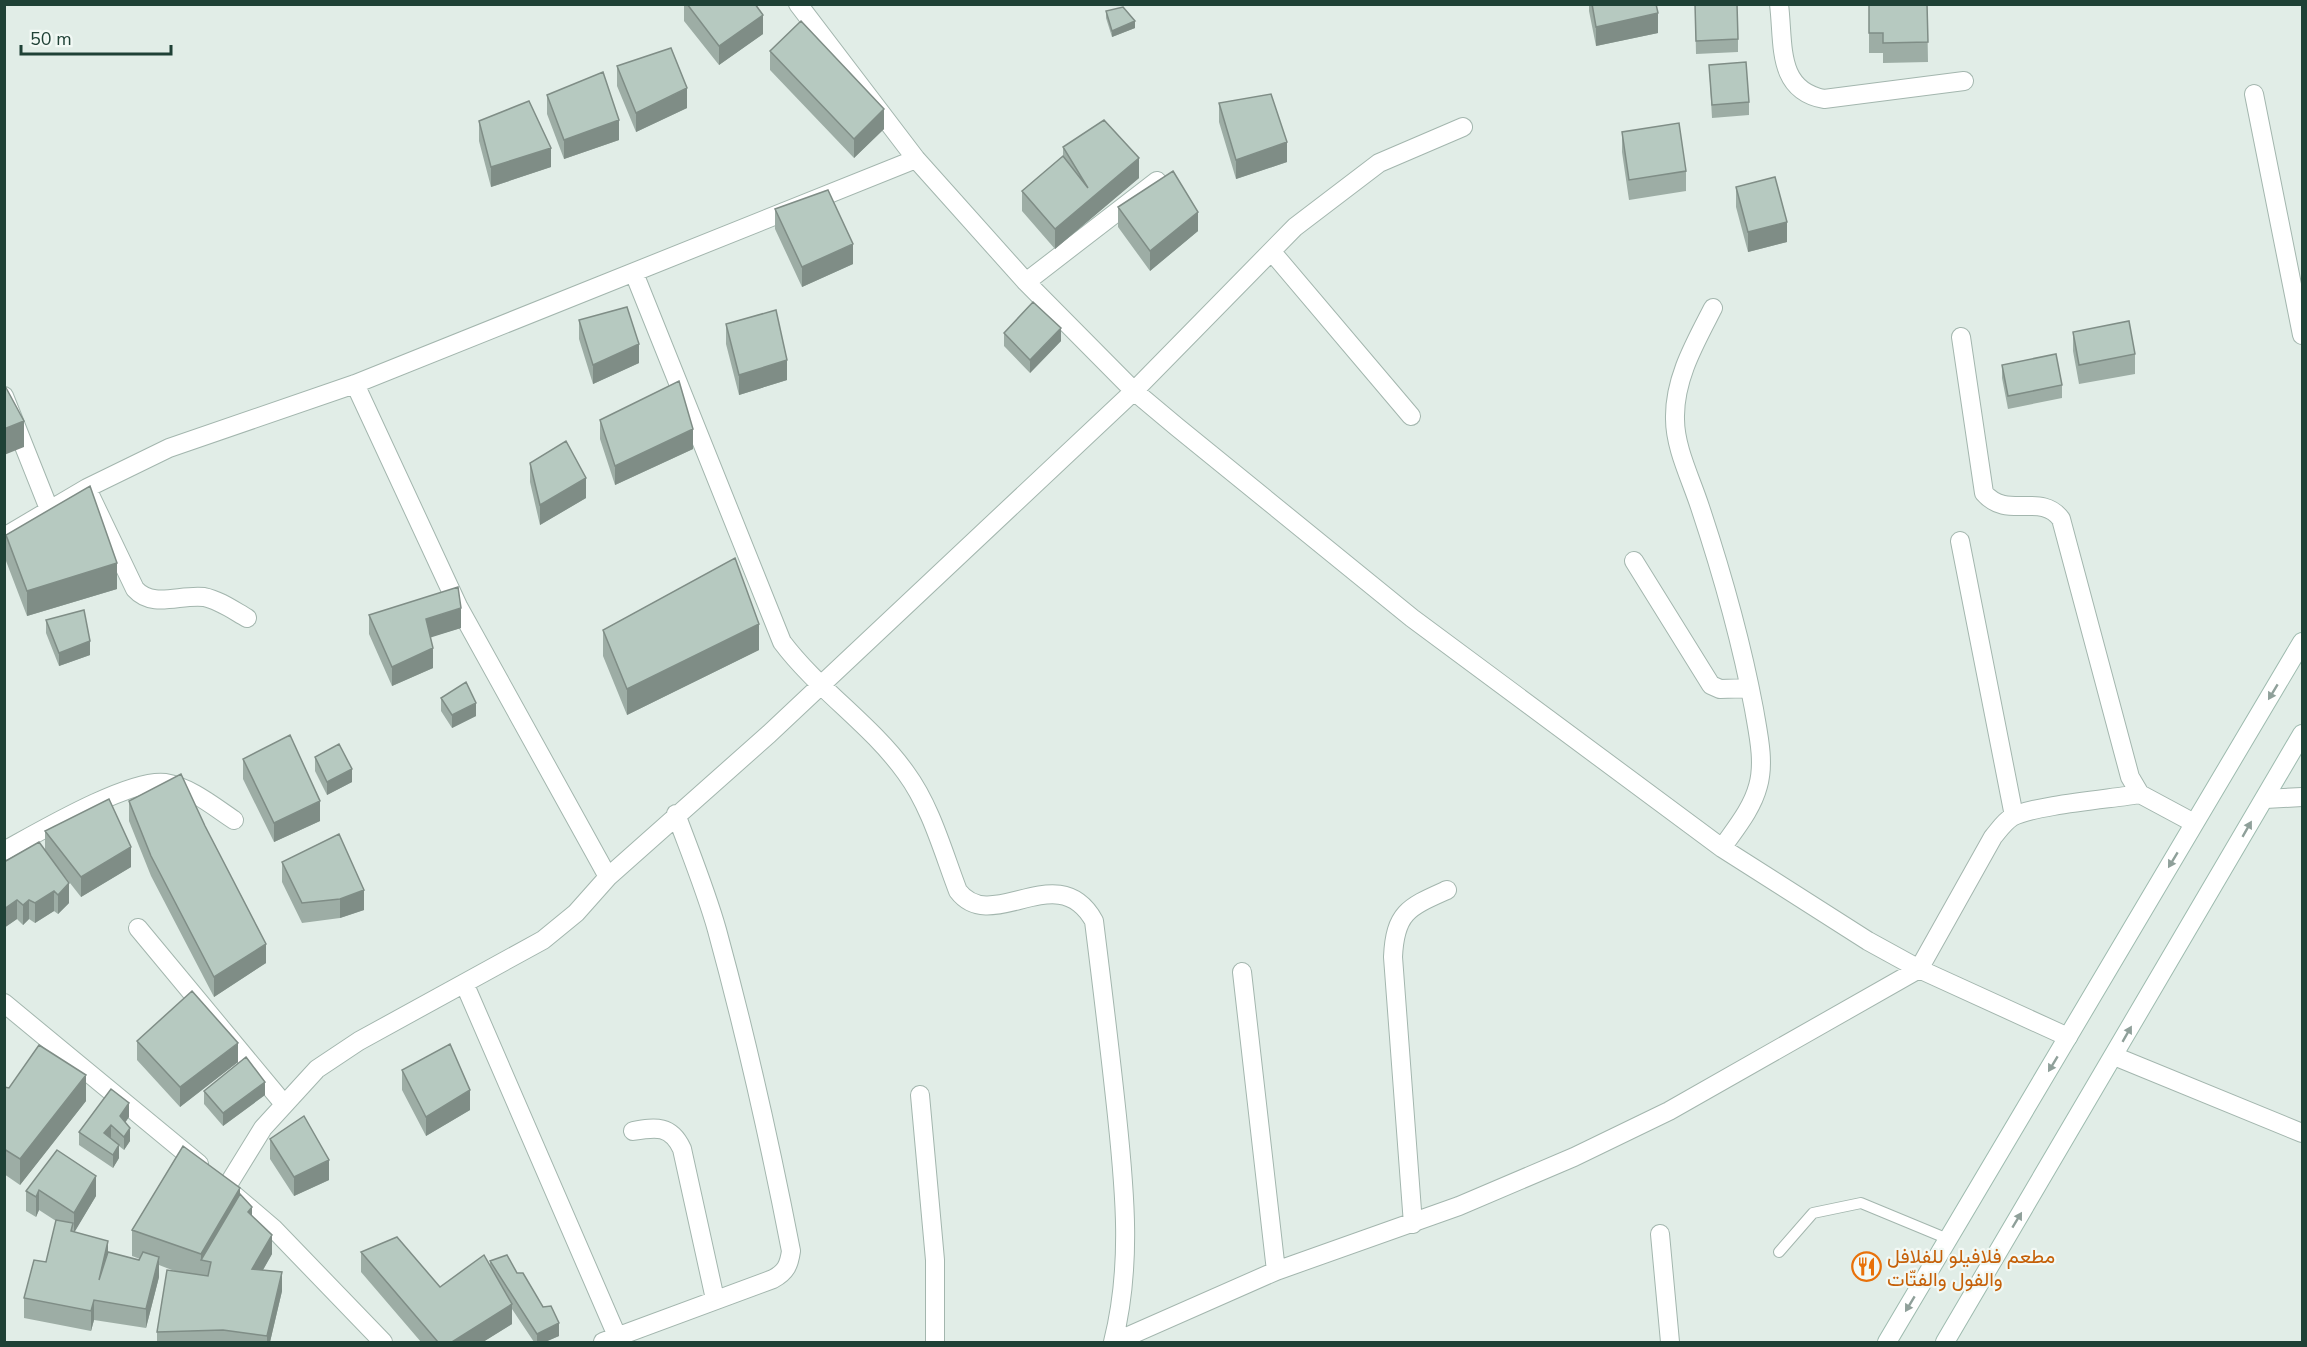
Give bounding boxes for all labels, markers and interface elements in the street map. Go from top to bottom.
scale bar [21,18,171,56]
text: 50 m [30,27,72,51]
one-way arrow [2267,684,2278,700]
one-way arrow [2242,820,2252,837]
one-way arrow [2168,852,2178,869]
one-way arrow [2122,1025,2132,1042]
one-way arrow [2047,1056,2058,1072]
one-way arrow [2012,1211,2022,1228]
place label: مطعم فلافيلو للفلافل والفول والفتّات [1887,1243,2055,1293]
restaurant icon: مطعم فلافيلو للفلافل والفول والفتّات [1850,1251,1882,1283]
one-way arrow [1905,1296,1916,1312]

